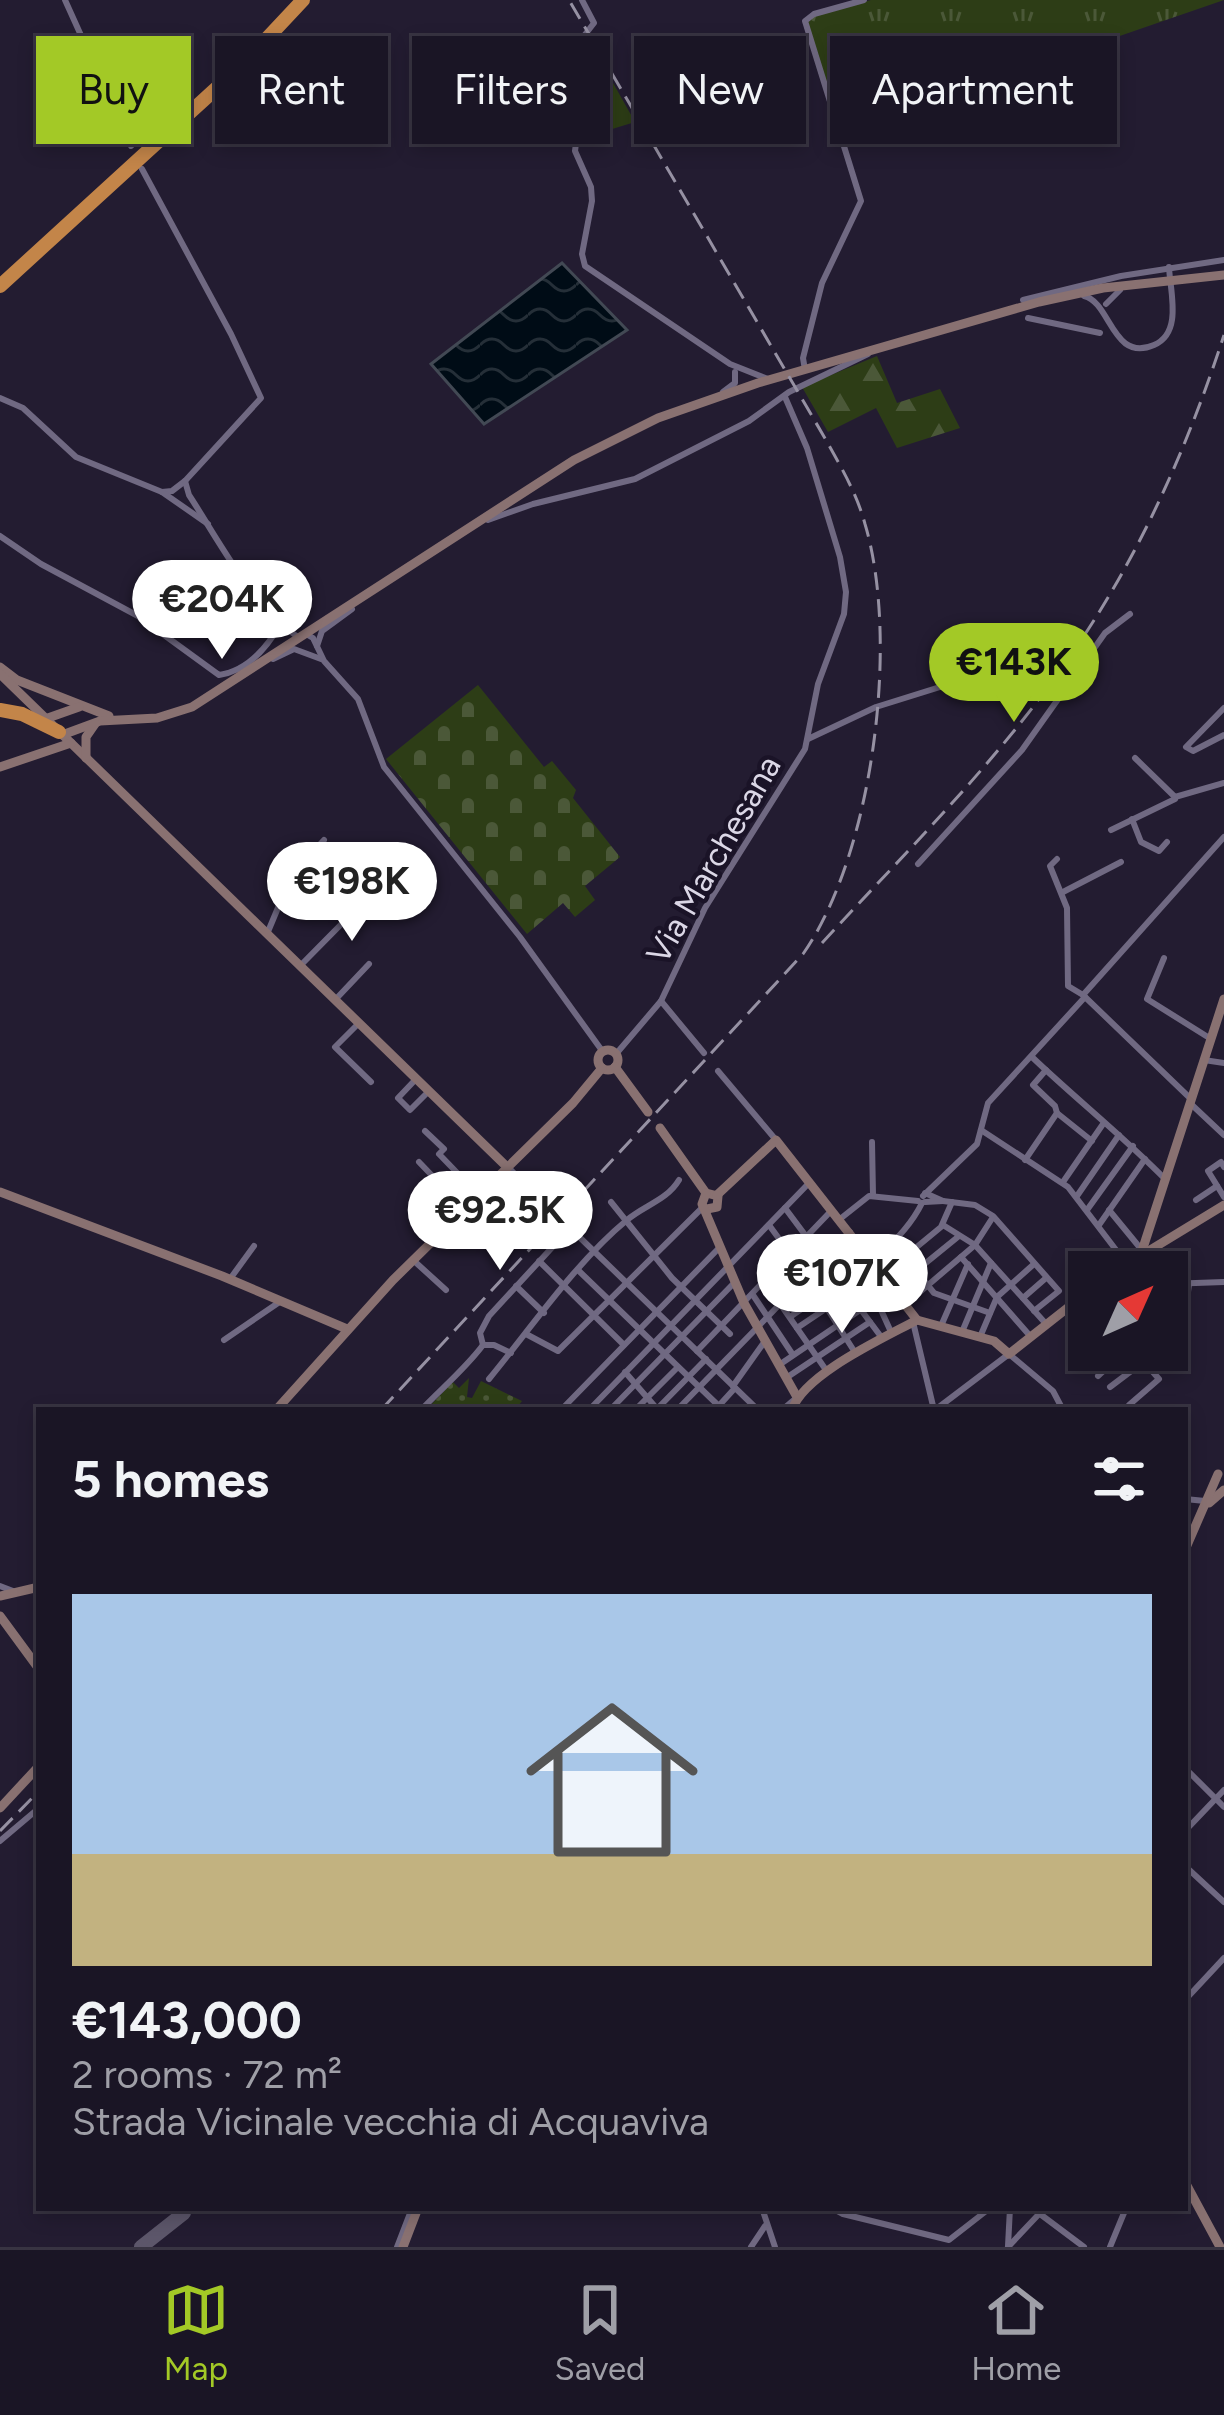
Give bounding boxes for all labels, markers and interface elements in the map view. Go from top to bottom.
chip: Buy [36,36,191,144]
chip: Rent [215,36,388,144]
chip: Filters [412,36,610,144]
chip: New [634,36,806,144]
chip: Apartment [830,36,1117,144]
pin: €204K [138,560,306,662]
text: €204K [159,575,285,622]
pin: €143K [930,623,1098,725]
text: €143K [956,638,1072,685]
street label: Via Marchesana [638,749,789,970]
pin: €198K [268,842,436,944]
text: €198K [294,857,410,904]
pin: €92.5K [402,1171,598,1273]
text: €92.5K [435,1186,565,1233]
pin: €107K [758,1234,926,1336]
text: €107K [784,1249,900,1296]
north arrow [1068,1251,1188,1371]
map controls [1068,1251,1188,1371]
icon: filters [1086,1446,1152,1512]
text: 5 homes [72,1449,269,1510]
icon: home [504,1672,720,1888]
text: €143,000 [72,1990,302,2051]
text: 2 rooms · 72 m² [72,2051,342,2098]
text: Strada Vicinale vecchia di Acquaviva [72,2098,709,2145]
tab: Map [163,2277,229,2388]
tab: Saved [554,2277,645,2388]
tab: Home [971,2277,1061,2388]

